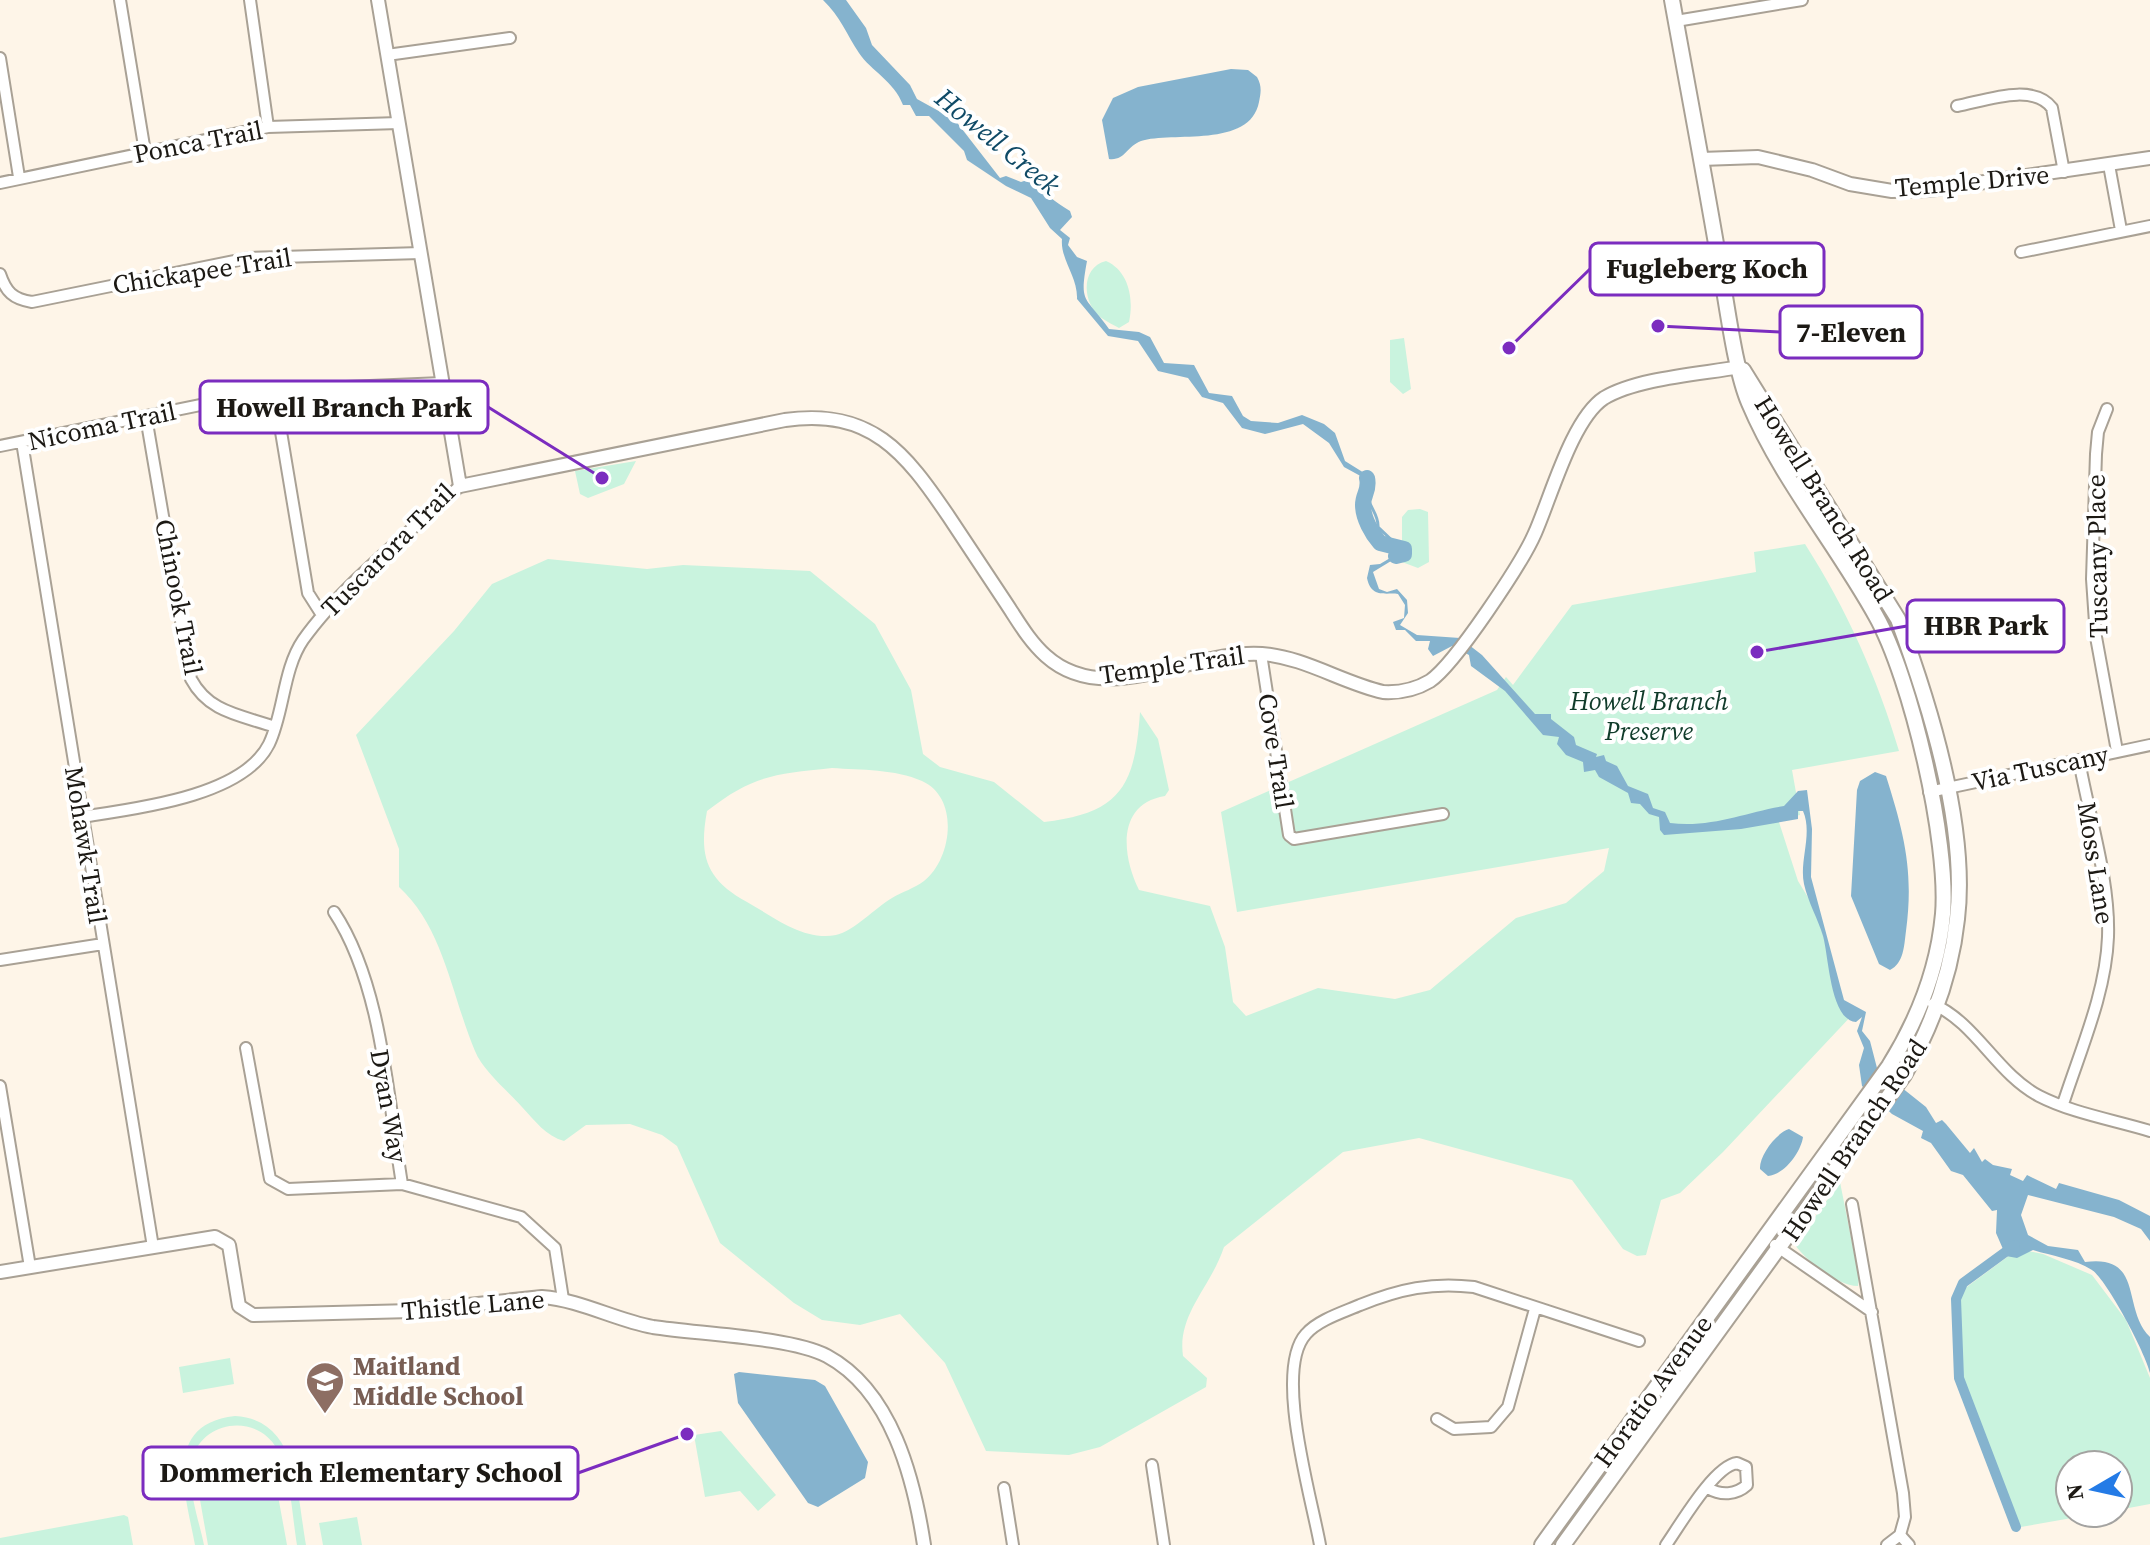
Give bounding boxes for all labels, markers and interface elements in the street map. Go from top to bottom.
water label: Howell Creek [927,78,1069,204]
street label: Ponca Trail [130,112,266,172]
street label: Temple Drive [1893,156,2051,206]
street label: Chickapee Trail [110,239,294,303]
callout: Fugleberg Koch [1590,243,1824,295]
text: Fugleberg Koch [1606,249,1808,287]
callout: 7-Eleven [1780,306,1922,358]
text: 7-Eleven [1796,313,1906,351]
callout: Howell Branch Park [200,381,488,433]
text: Howell Branch Park [216,388,472,426]
street label: Howell Branch Road [1746,389,1902,609]
street label: Nicoma Trail [25,393,180,459]
street label: Tuscany Place [2078,474,2116,638]
street label: Tuscarora Trail [313,475,463,625]
street label: Chinook Trail [146,516,212,678]
callout: HBR Park [1907,600,2064,652]
text: HBR Park [1923,606,2049,644]
street label: Temple Trail [1097,637,1247,693]
park label: Howell Branch Preserve [1569,683,1728,749]
street label: Cove Trail [1249,691,1303,812]
street label: Via Tuscany [1968,736,2112,800]
street label: Mohawk Trail [56,764,116,926]
street label: Moss Lane [2069,799,2123,927]
street label: Howell Branch Road [1773,1031,1935,1248]
street label: Dyan Way [361,1046,417,1166]
street label: Thistle Lane [400,1281,546,1329]
street label: Horatio Avenue [1586,1308,1720,1474]
place label: Maitland Middle School [353,1348,524,1414]
school or university icon: Maitland Middle School [304,1360,346,1415]
callout: Dommerich Elementary School [143,1447,578,1499]
north arrow [2054,1449,2134,1529]
text: Dommerich Elementary School [159,1453,563,1491]
text: N [2058,1482,2090,1502]

